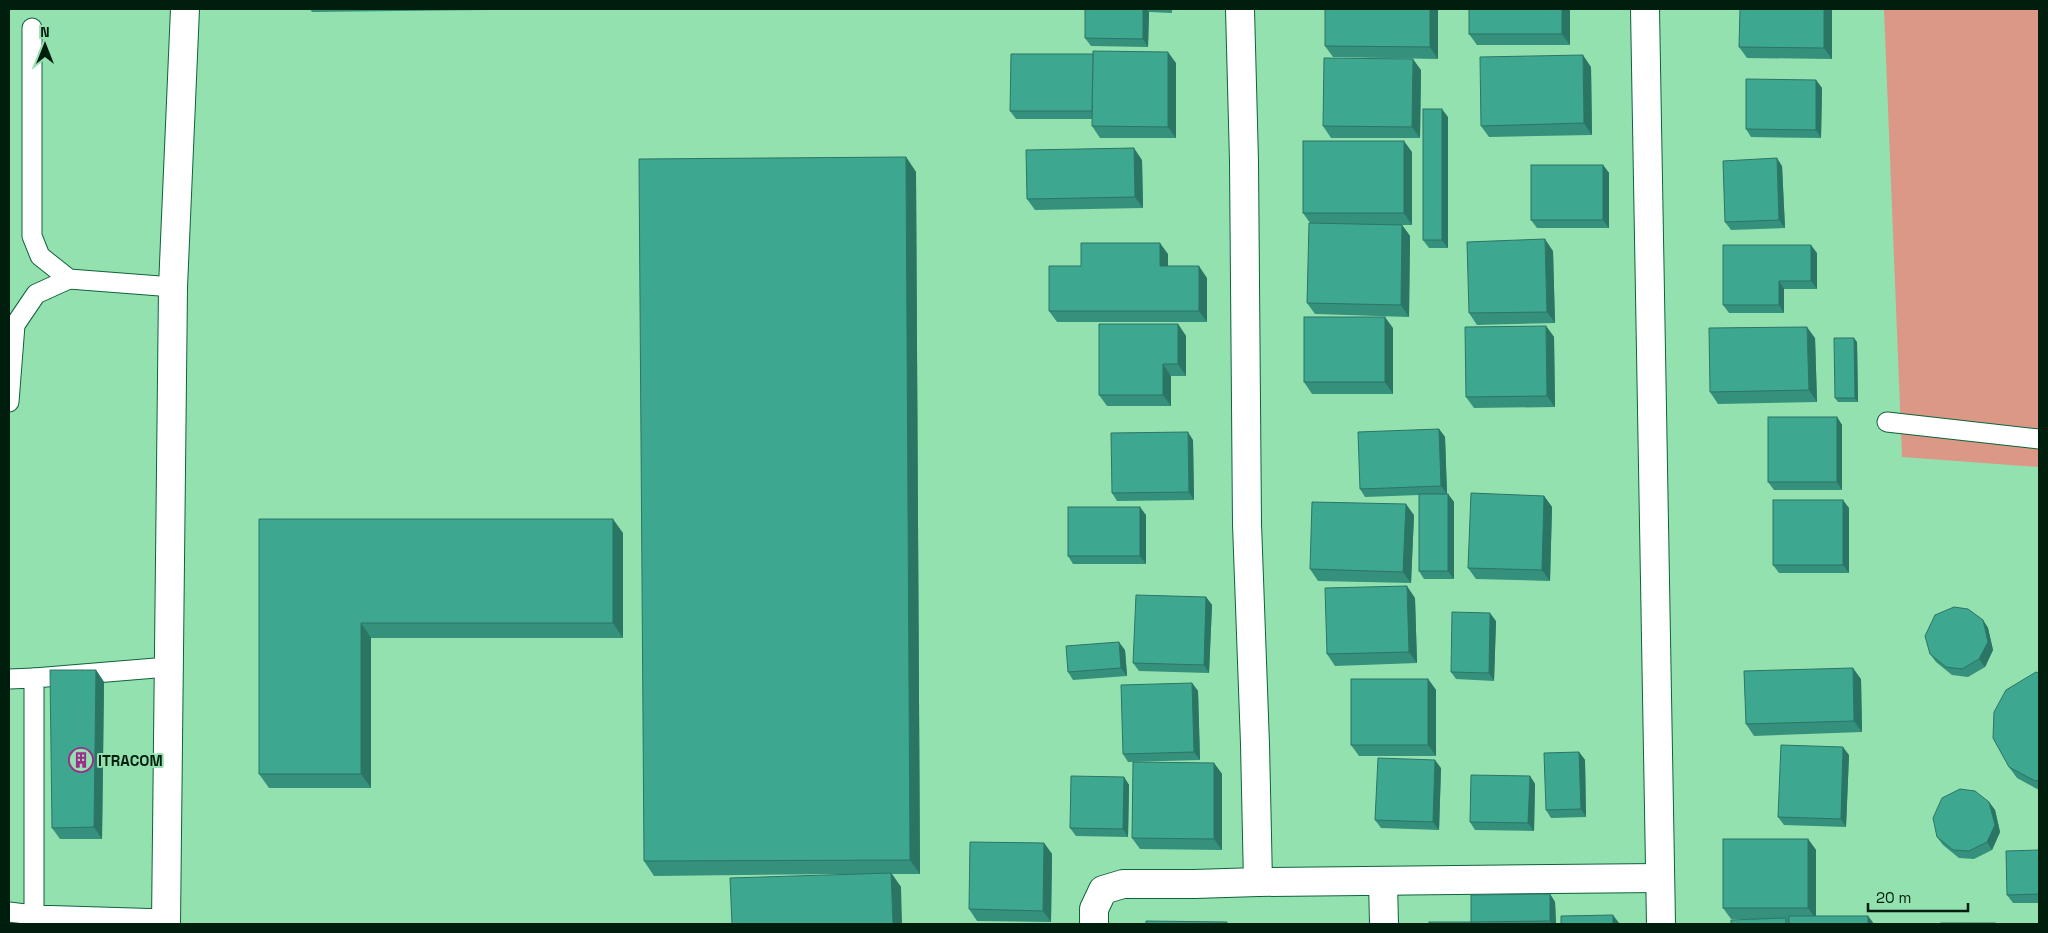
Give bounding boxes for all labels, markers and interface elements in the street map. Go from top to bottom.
north arrow [20,20,70,70]
text: N [40,23,50,41]
building icon: ITRACOM [68,747,94,773]
place label: ITRACOM [98,751,163,770]
scale bar [1868,880,1968,912]
text: 20 m [1876,888,1911,907]

